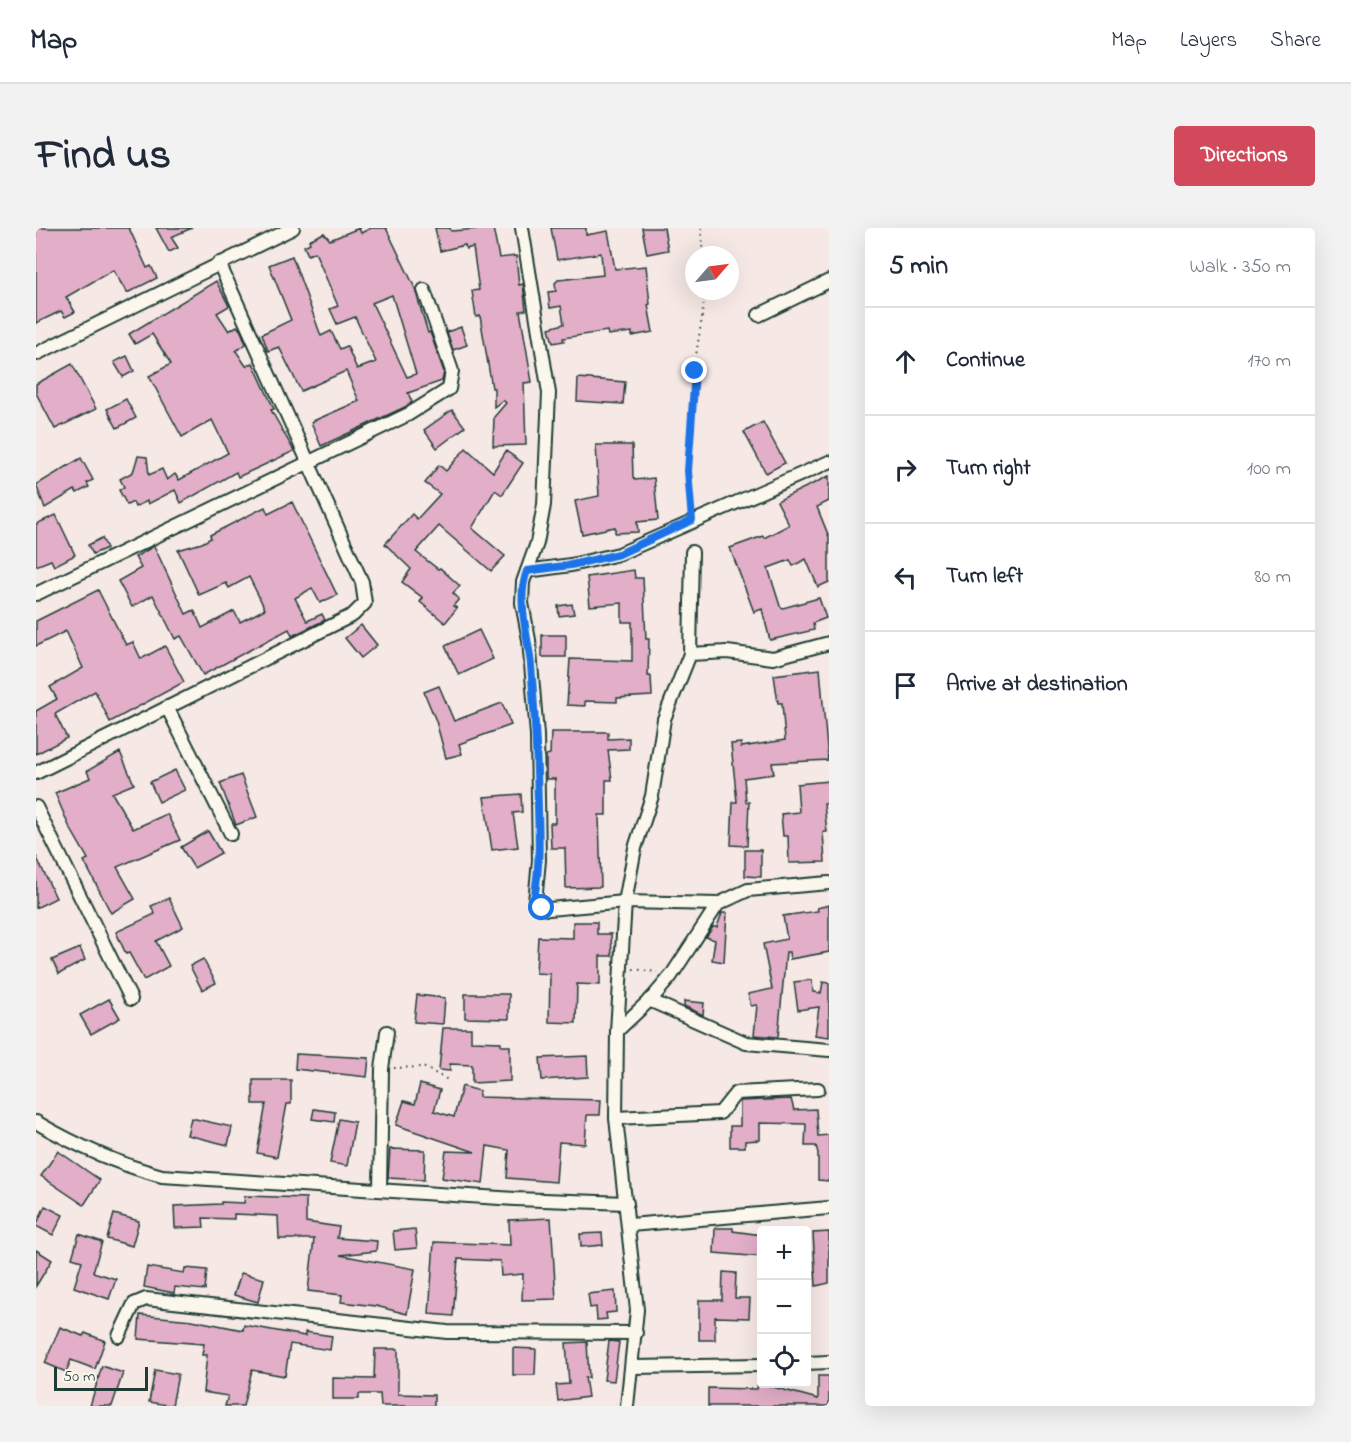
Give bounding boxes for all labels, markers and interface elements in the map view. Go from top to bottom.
text: Map [30,21,77,62]
text: Map [1111,26,1147,56]
text: Layers [1180,26,1237,56]
text: Share [1270,26,1321,56]
text: Find us [36,126,171,187]
button: Directions [1174,126,1315,186]
north arrow [685,246,739,300]
text: 5 min [889,248,948,286]
text: Walk · 350 m [1189,253,1291,282]
icon: ahead [889,345,922,378]
text: Continue [946,345,1025,377]
text: 170 m [1247,347,1291,376]
route end [681,357,707,383]
icon: right [889,453,922,486]
text: Turn right [946,453,1031,485]
text: 100 m [1247,455,1291,484]
icon: left [889,561,922,594]
text: Turn left [946,561,1023,593]
text: 80 m [1254,563,1291,592]
icon: arrive [889,669,922,702]
text: Arrive at destination [946,669,1128,701]
route start [528,894,554,920]
map controls [757,1226,811,1388]
button: + [757,1226,811,1280]
button: − [757,1280,811,1334]
button: locate [757,1334,811,1388]
scale bar [54,1364,148,1392]
text: 50 m [63,1365,95,1389]

